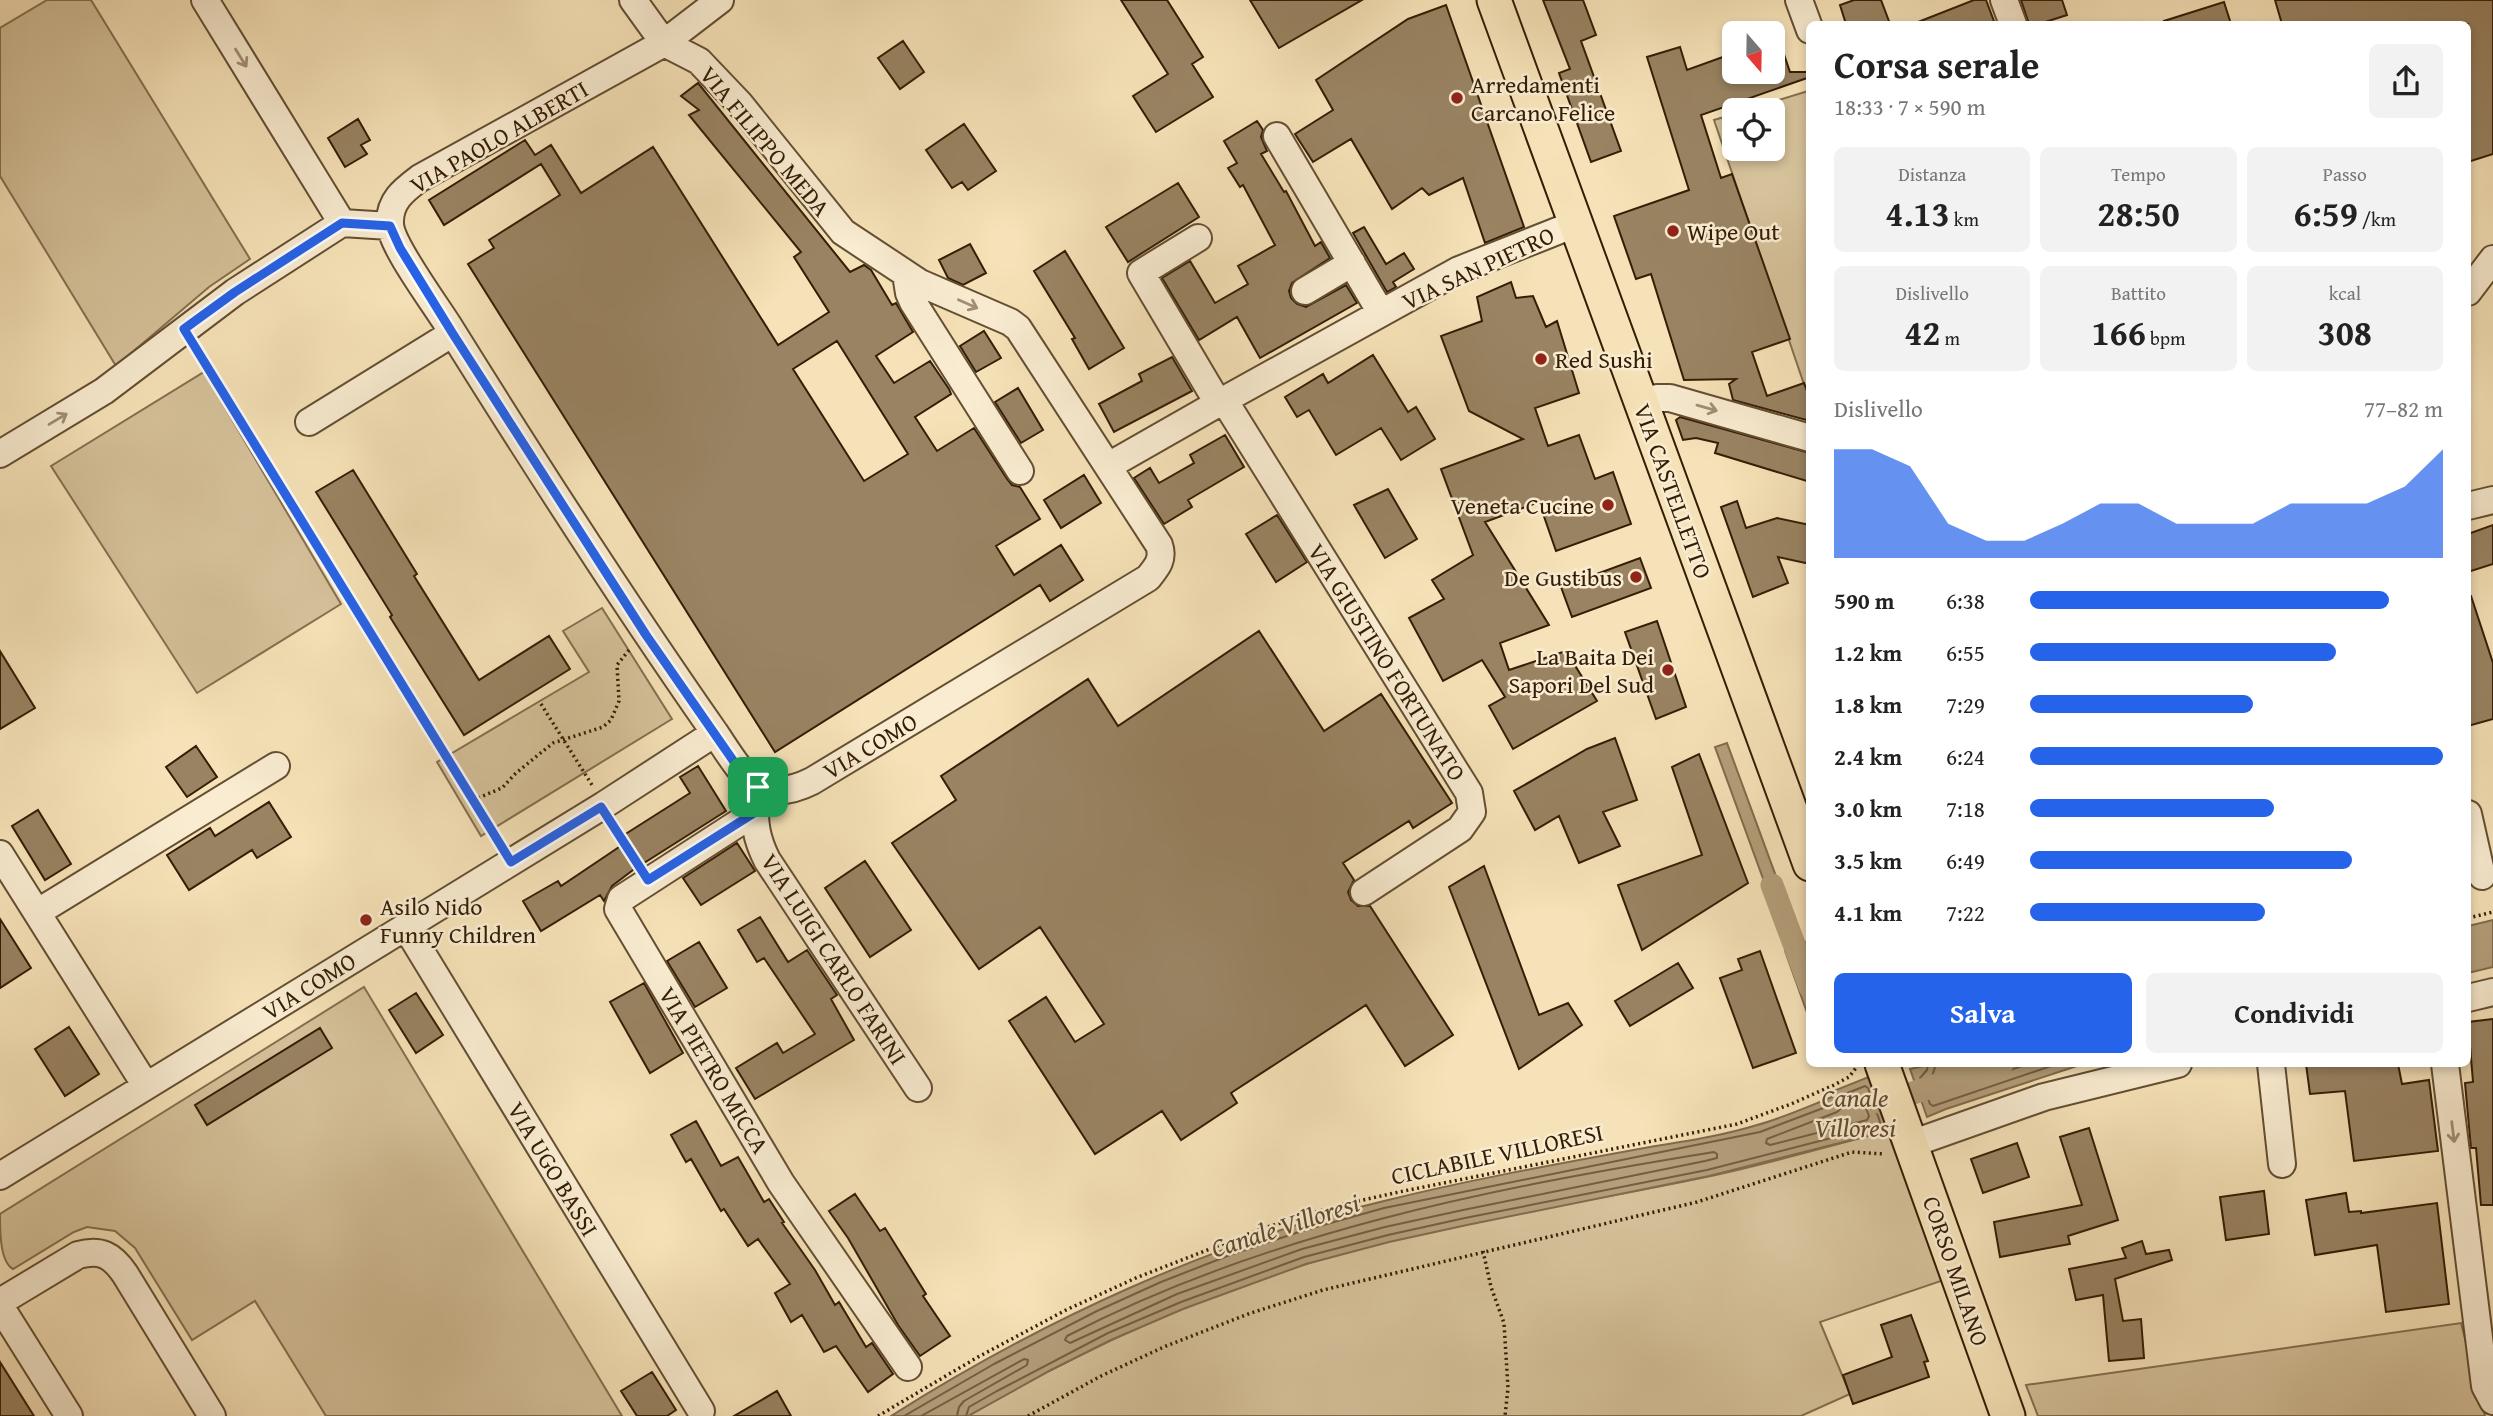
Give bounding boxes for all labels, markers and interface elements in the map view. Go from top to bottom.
north arrow [1722,21,1785,84]
map controls [1722,21,1785,161]
text: Corsa serale [1834,36,2039,92]
button: share [2369,44,2443,118]
one-way arrow [234,48,248,68]
street label: VIA FILIPPO MEDA [691,58,839,224]
place label: Arredamenti Carcano Felice [1471,67,1615,130]
street label: VIA PAOLO ALBERTI [403,72,595,202]
marker: Arredamenti Carcano Felice [1449,90,1465,106]
text: 18:33 · 7 × 590 m [1834,90,1986,123]
button: locate [1722,98,1785,161]
text: Distanza [1898,160,1966,188]
text: Tempo [2111,160,2166,188]
text: Passo [2323,160,2367,188]
text: 4.13 [1885,188,1950,239]
text: 28:50 [2097,188,2180,239]
text: 6:59 [2294,188,2358,239]
text: km [1950,205,1979,233]
text: /km [2358,205,2396,233]
place label: Wipe Out [1687,214,1780,249]
street label: VIA SAN PIETRO [1396,217,1560,319]
marker: Wipe Out [1665,223,1681,239]
text: Dislivello [1895,279,1969,307]
text: Battito [2111,279,2166,307]
text: kcal [2329,279,2361,307]
one-way arrow [956,298,978,311]
text: 42 [1904,307,1940,358]
text: 166 [2091,307,2146,358]
text: 308 [2318,307,2372,358]
text: m [1940,324,1960,352]
text: bpm [2146,324,2186,352]
place label: Red Sushi [1555,342,1653,377]
marker: Red Sushi [1533,351,1549,367]
text: Dislivello [1834,392,1923,425]
text: 77–82 m [2364,392,2443,425]
street label: VIA CASTELLETTO [1625,398,1721,584]
one-way arrow [1696,403,1718,416]
one-way arrow [48,411,68,425]
place label: Veneta Cucine [1450,488,1594,523]
marker: Veneta Cucine [1600,497,1616,513]
street label: VIA GIUSTINO FORTUNATO [1299,536,1475,788]
place label: De Gustibus [1504,560,1622,595]
marker: De Gustibus [1628,569,1644,585]
text: 590 m [1834,584,1895,617]
text: 6:38 [1946,584,1985,617]
text: 1.2 km [1834,636,1902,669]
text: 6:55 [1946,636,1985,669]
place label: La Baita Dei Sapori Del Sud [1508,639,1654,702]
marker: La Baita Dei Sapori Del Sud [1660,662,1676,678]
text: 1.8 km [1834,688,1902,721]
text: 7:29 [1946,688,1985,721]
street label: VIA COMO [816,704,924,788]
text: 2.4 km [1834,740,1902,773]
text: 6:24 [1946,740,1985,773]
pin [728,757,788,817]
icon: arrive [739,768,777,806]
text: 3.0 km [1834,792,1902,825]
text: 7:18 [1946,792,1985,825]
text: 3.5 km [1834,844,1902,877]
text: 6:49 [1946,844,1985,877]
street label: VIA LUIGI CARLO FARINI [752,846,916,1072]
place label: Asilo Nido Funny Children [380,889,536,952]
text: 4.1 km [1834,896,1902,929]
text: 7:22 [1946,896,1985,929]
marker: Asilo Nido Funny Children [358,912,374,928]
street label: VIA COMO [255,943,363,1029]
button: Salva [1834,973,2132,1053]
button: Condividi [2146,973,2443,1053]
street label: VIA PIETRO MICCA [650,980,778,1161]
water label: Canale Villoresi [1814,1078,1896,1147]
street label: VIA UGO BASSI [499,1095,607,1243]
street label: CICLABILE VILLORESI [1388,1114,1606,1194]
one-way arrow [2447,1120,2460,1143]
water label: Canale Villoresi [1206,1183,1364,1267]
street label: CORSO MILANO [1914,1191,1998,1351]

